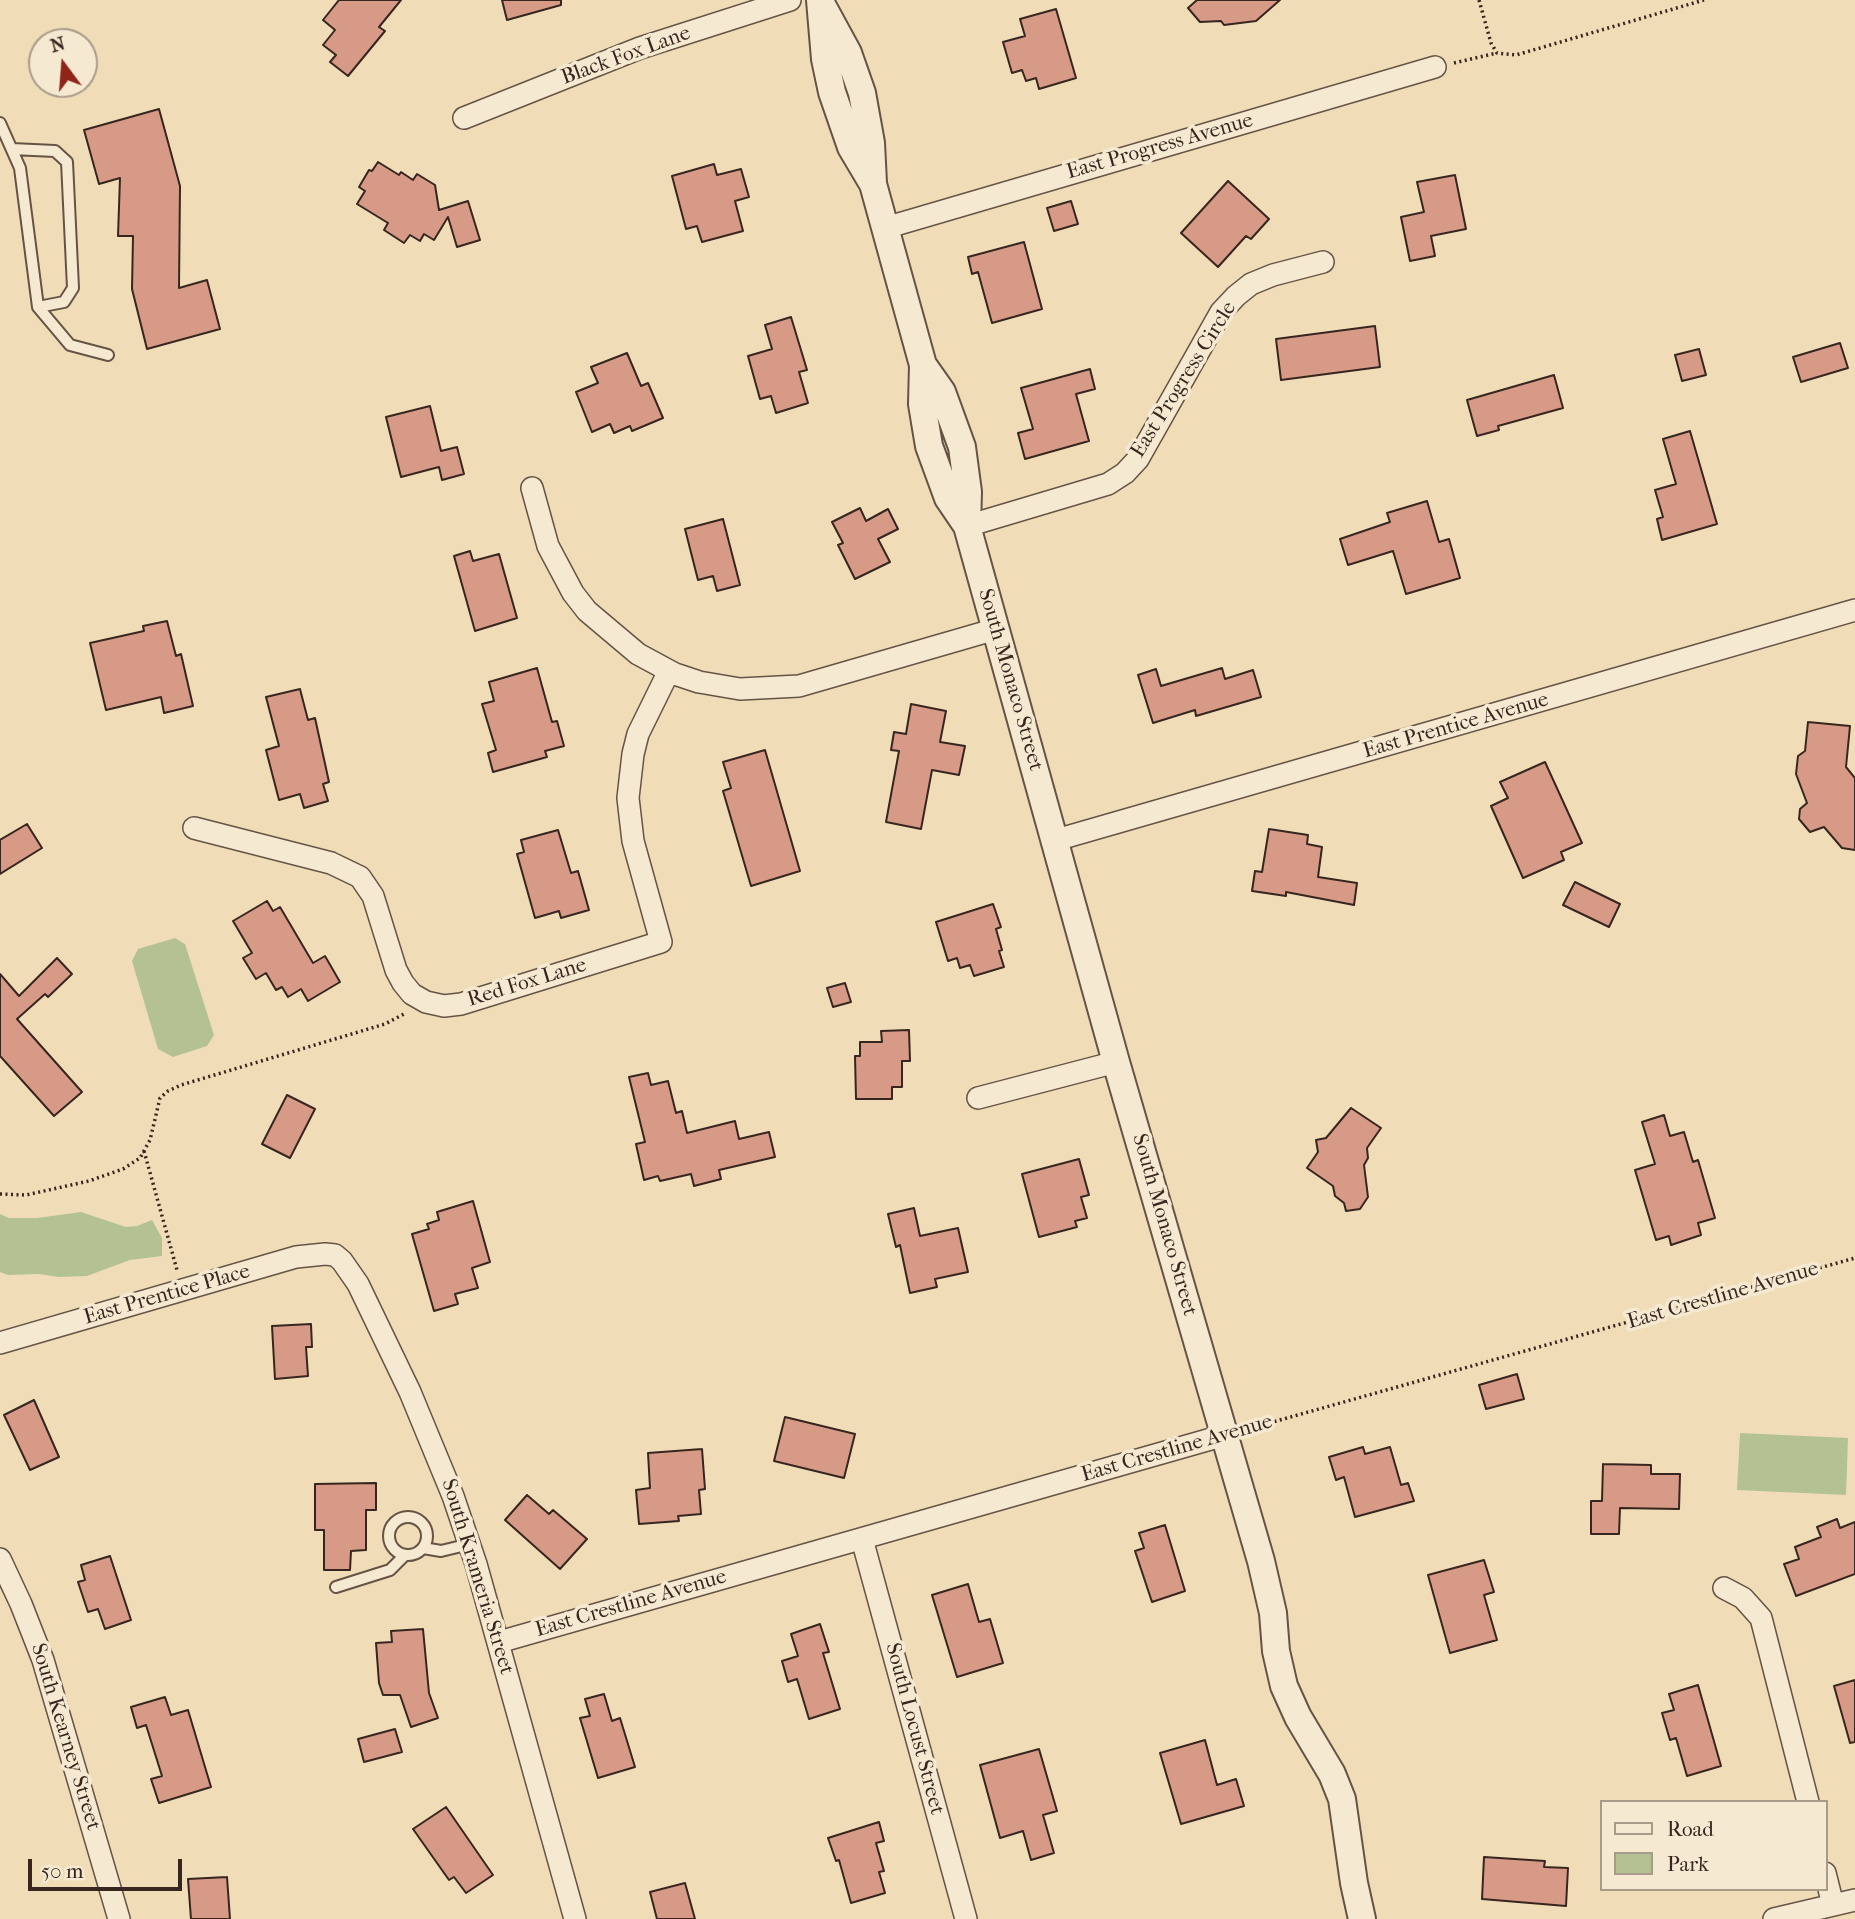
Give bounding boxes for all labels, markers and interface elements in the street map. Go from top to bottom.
street label: Black Fox Lane [558,21,694,91]
north arrow [28,28,98,98]
text: N [48,32,68,57]
street label: East Progress Avenue [1064,108,1256,186]
street label: East Progress Circle [1126,297,1242,463]
street label: South Monaco Street [972,586,1048,774]
street label: East Prentice Avenue [1360,687,1552,765]
street label: Red Fox Lane [464,953,590,1013]
street label: South Monaco Street [1126,1131,1202,1319]
street label: East Crestline Avenue [1625,1257,1821,1335]
street label: East Prentice Place [81,1259,253,1331]
street label: East Crestline Avenue [1079,1410,1275,1488]
street label: South Krameria Street [435,1476,519,1678]
street label: East Crestline Avenue [533,1565,729,1643]
street label: South Kearney Street [25,1640,105,1834]
street label: South Locust Street [879,1640,949,1818]
legend [1600,1800,1827,1891]
text: Road [1667,1817,1714,1841]
scale bar [32,1846,186,1890]
text: Park [1667,1852,1709,1876]
text: 50 m [41,1859,84,1883]

